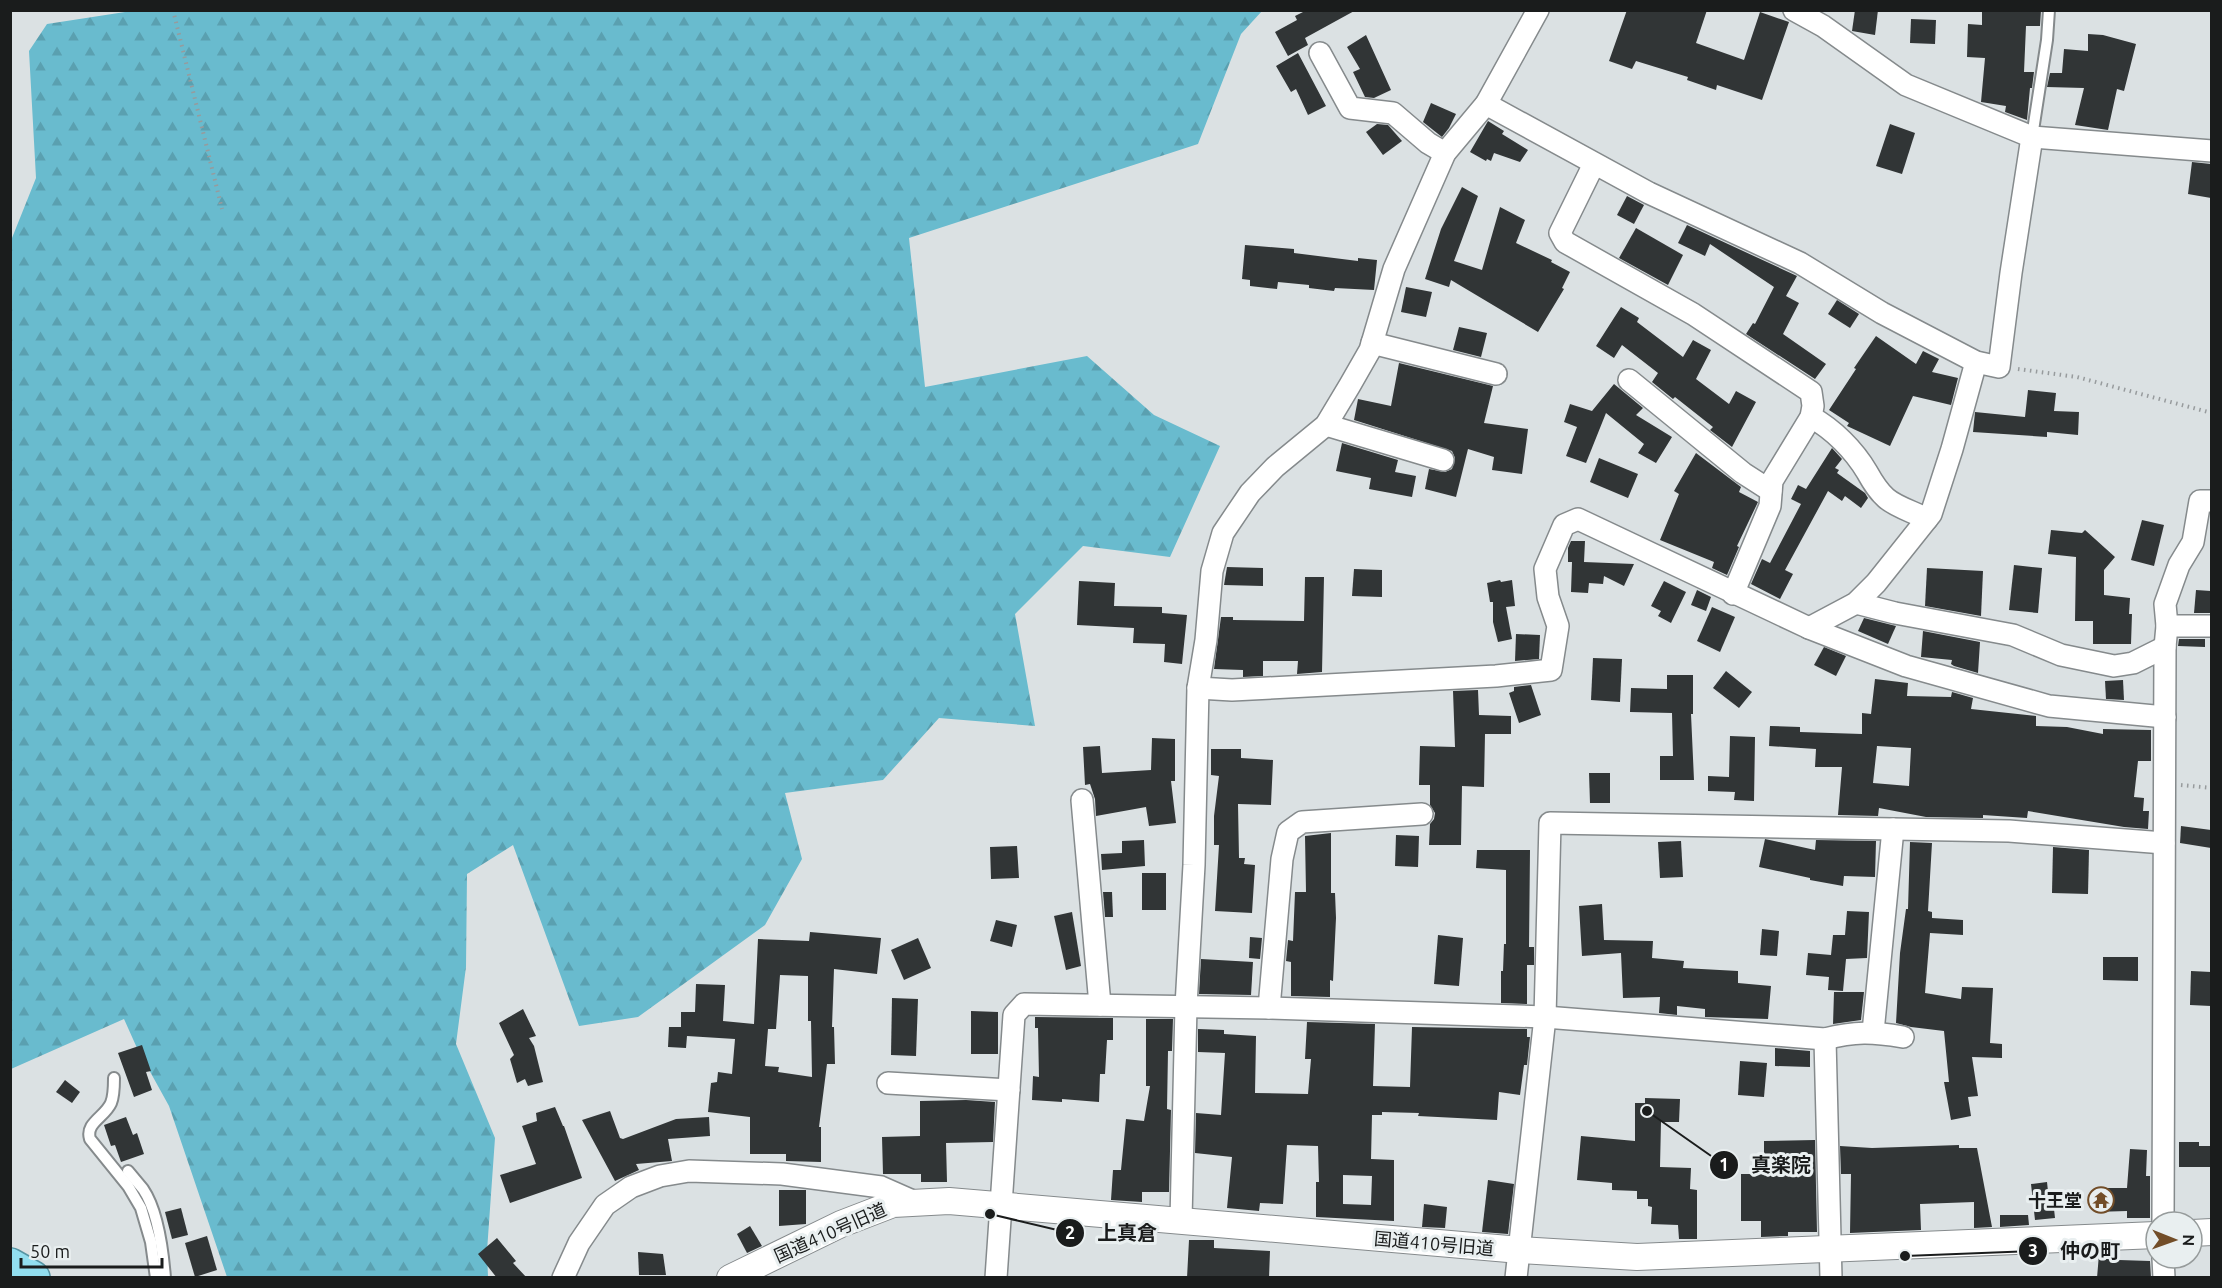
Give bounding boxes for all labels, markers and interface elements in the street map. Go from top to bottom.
callout: 真楽院 [1709,1146,1823,1184]
text: 真楽院 [1751,1153,1811,1176]
text: 1 [1719,1154,1729,1174]
temple icon: 十王堂 [2086,1185,2116,1215]
place label: 十王堂 [2028,1190,2082,1210]
street label: 国道410号旧道 [771,1198,889,1266]
north arrow [2144,1210,2204,1270]
callout: 上真倉 [1055,1214,1169,1252]
text: 上真倉 [1097,1221,1157,1244]
text: 2 [1065,1222,1075,1242]
street label: 国道410号旧道 [1373,1228,1495,1258]
scale bar [21,1231,162,1269]
callout: 仲の町 [2018,1232,2132,1270]
text: N [2180,1234,2198,1246]
text: 仲の町 [2060,1239,2120,1262]
text: 3 [2028,1240,2038,1260]
text: 50 m [30,1241,70,1261]

